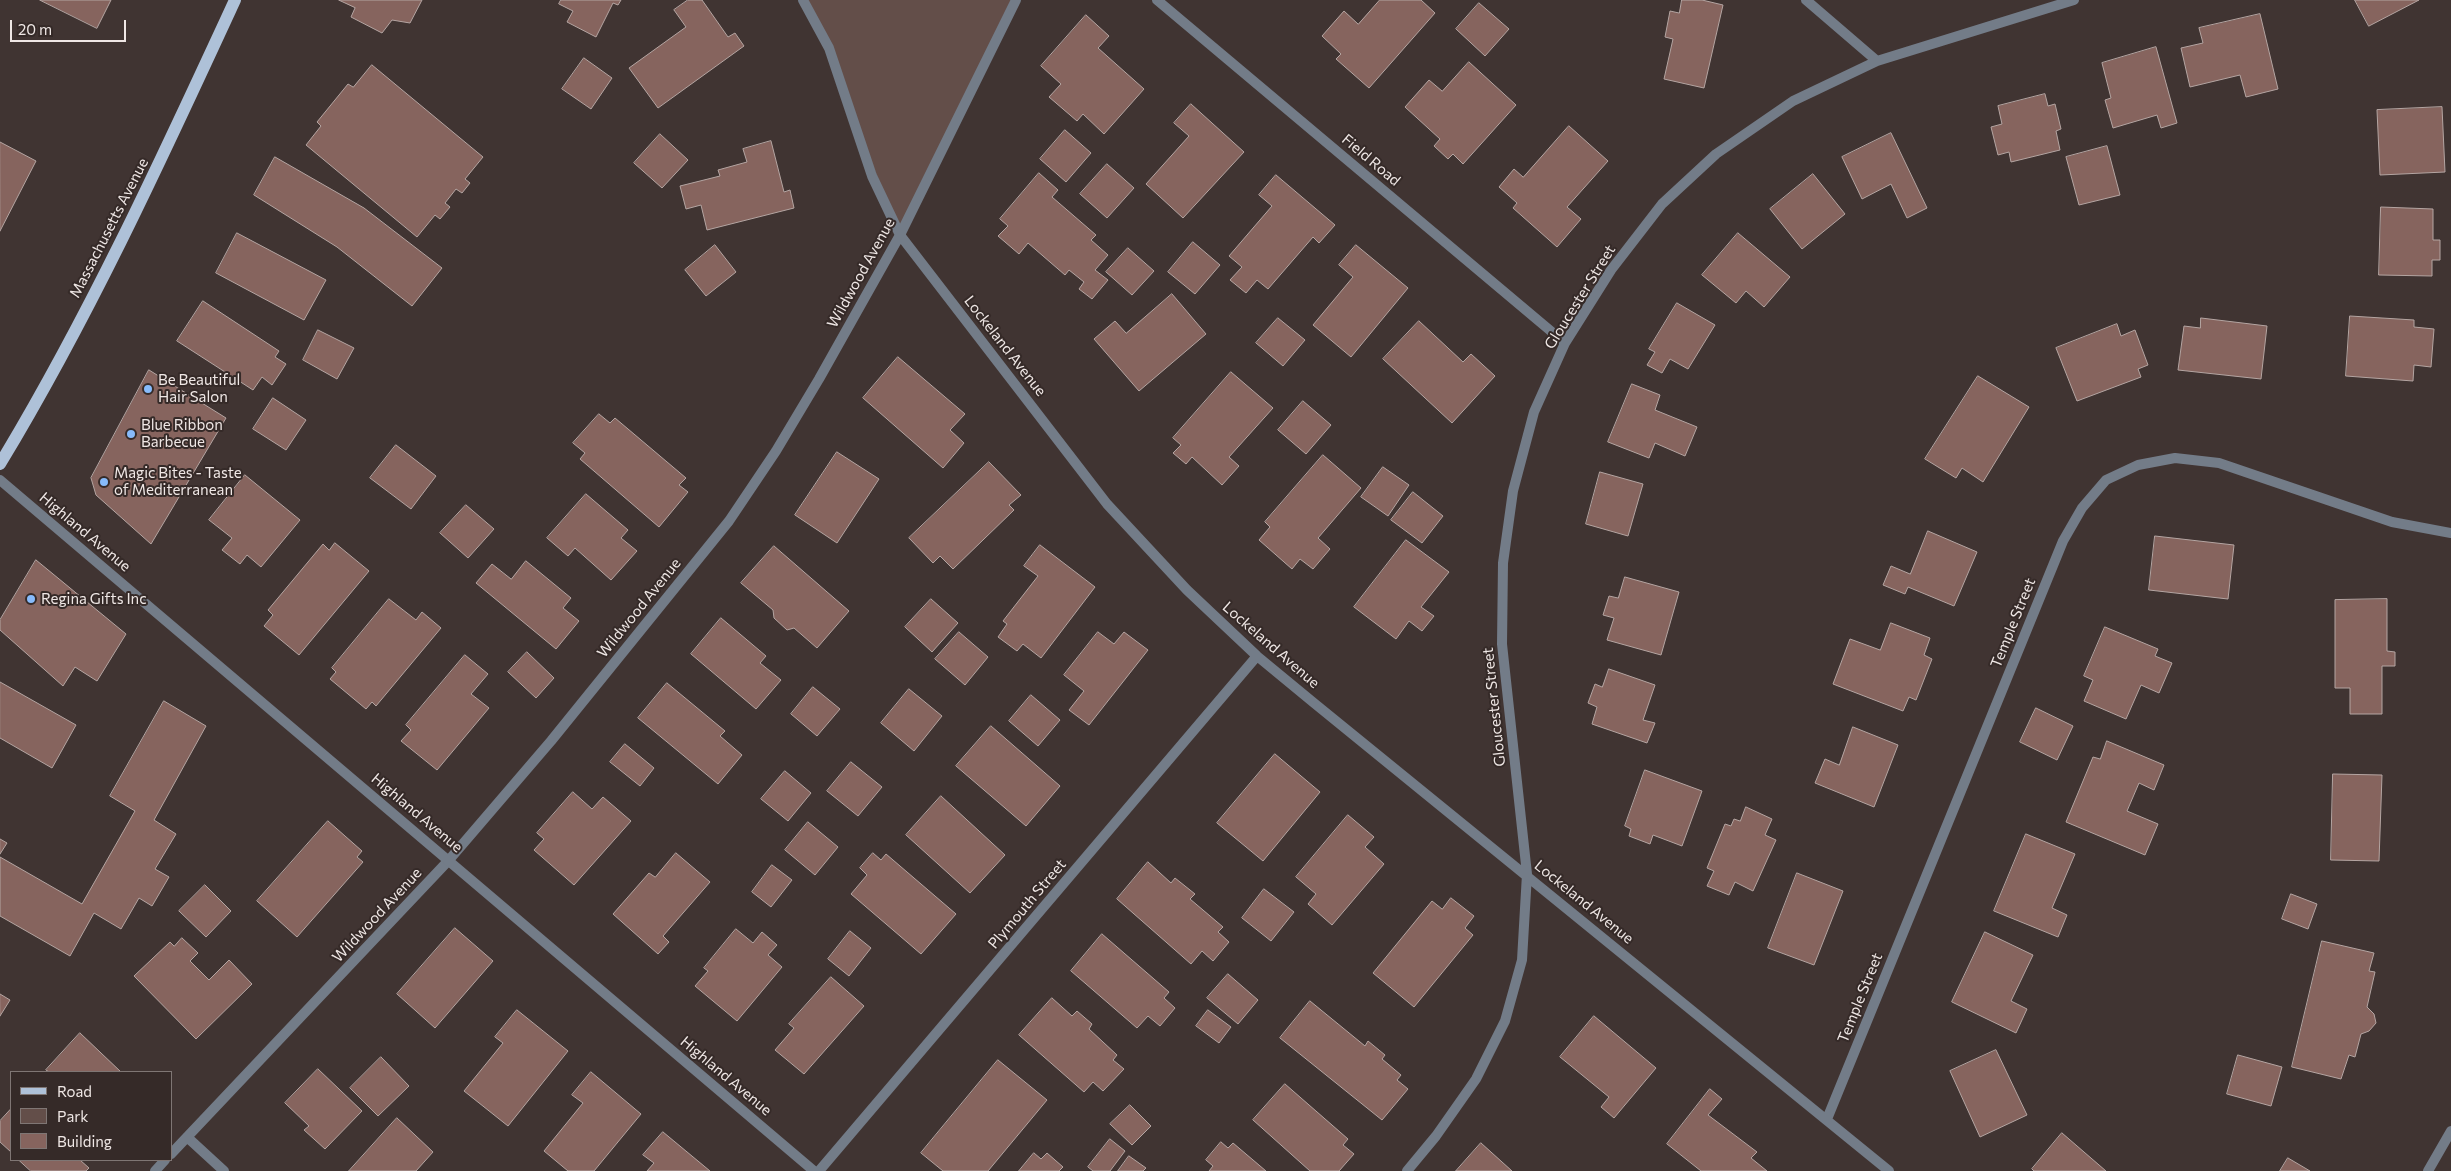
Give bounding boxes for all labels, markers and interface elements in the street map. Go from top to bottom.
scale bar [12,10,129,42]
text: 20 m [18,20,52,38]
street label: Field Road [1338,130,1404,190]
street label: Massachusetts Avenue [66,155,152,301]
street label: Wildwood Avenue [823,215,899,331]
street label: Gloucester Street [1541,242,1619,352]
street label: Lockeland Avenue [960,292,1050,400]
place label: Be Beautiful Hair Salon [158,371,240,406]
marker: Be Beautiful Hair Salon [142,383,154,395]
place label: Blue Ribbon Barbecue [141,416,223,451]
marker: Blue Ribbon Barbecue [125,428,137,440]
place label: Magic Bites - Taste of Mediterranean [114,464,242,499]
marker: Magic Bites - Taste of Mediterranean [98,476,110,488]
street label: Highland Avenue [36,489,134,575]
street label: Wildwood Avenue [593,555,685,661]
street label: Temple Street [1987,575,2039,671]
place label: Regina Gifts Inc [41,590,147,608]
marker: Regina Gifts Inc [25,593,37,605]
street label: Lockeland Avenue [1219,598,1323,692]
street label: Gloucester Street [1479,647,1509,767]
street label: Highland Avenue [368,770,466,856]
street label: Plymouth Street [984,856,1070,952]
street label: Lockeland Avenue [1531,856,1637,948]
street label: Wildwood Avenue [329,864,425,966]
street label: Temple Street [1834,950,1886,1046]
street label: Highland Avenue [677,1033,775,1119]
legend [10,1071,172,1161]
text: Road [57,1082,92,1100]
text: Park [57,1107,88,1125]
text: Building [57,1132,112,1150]

